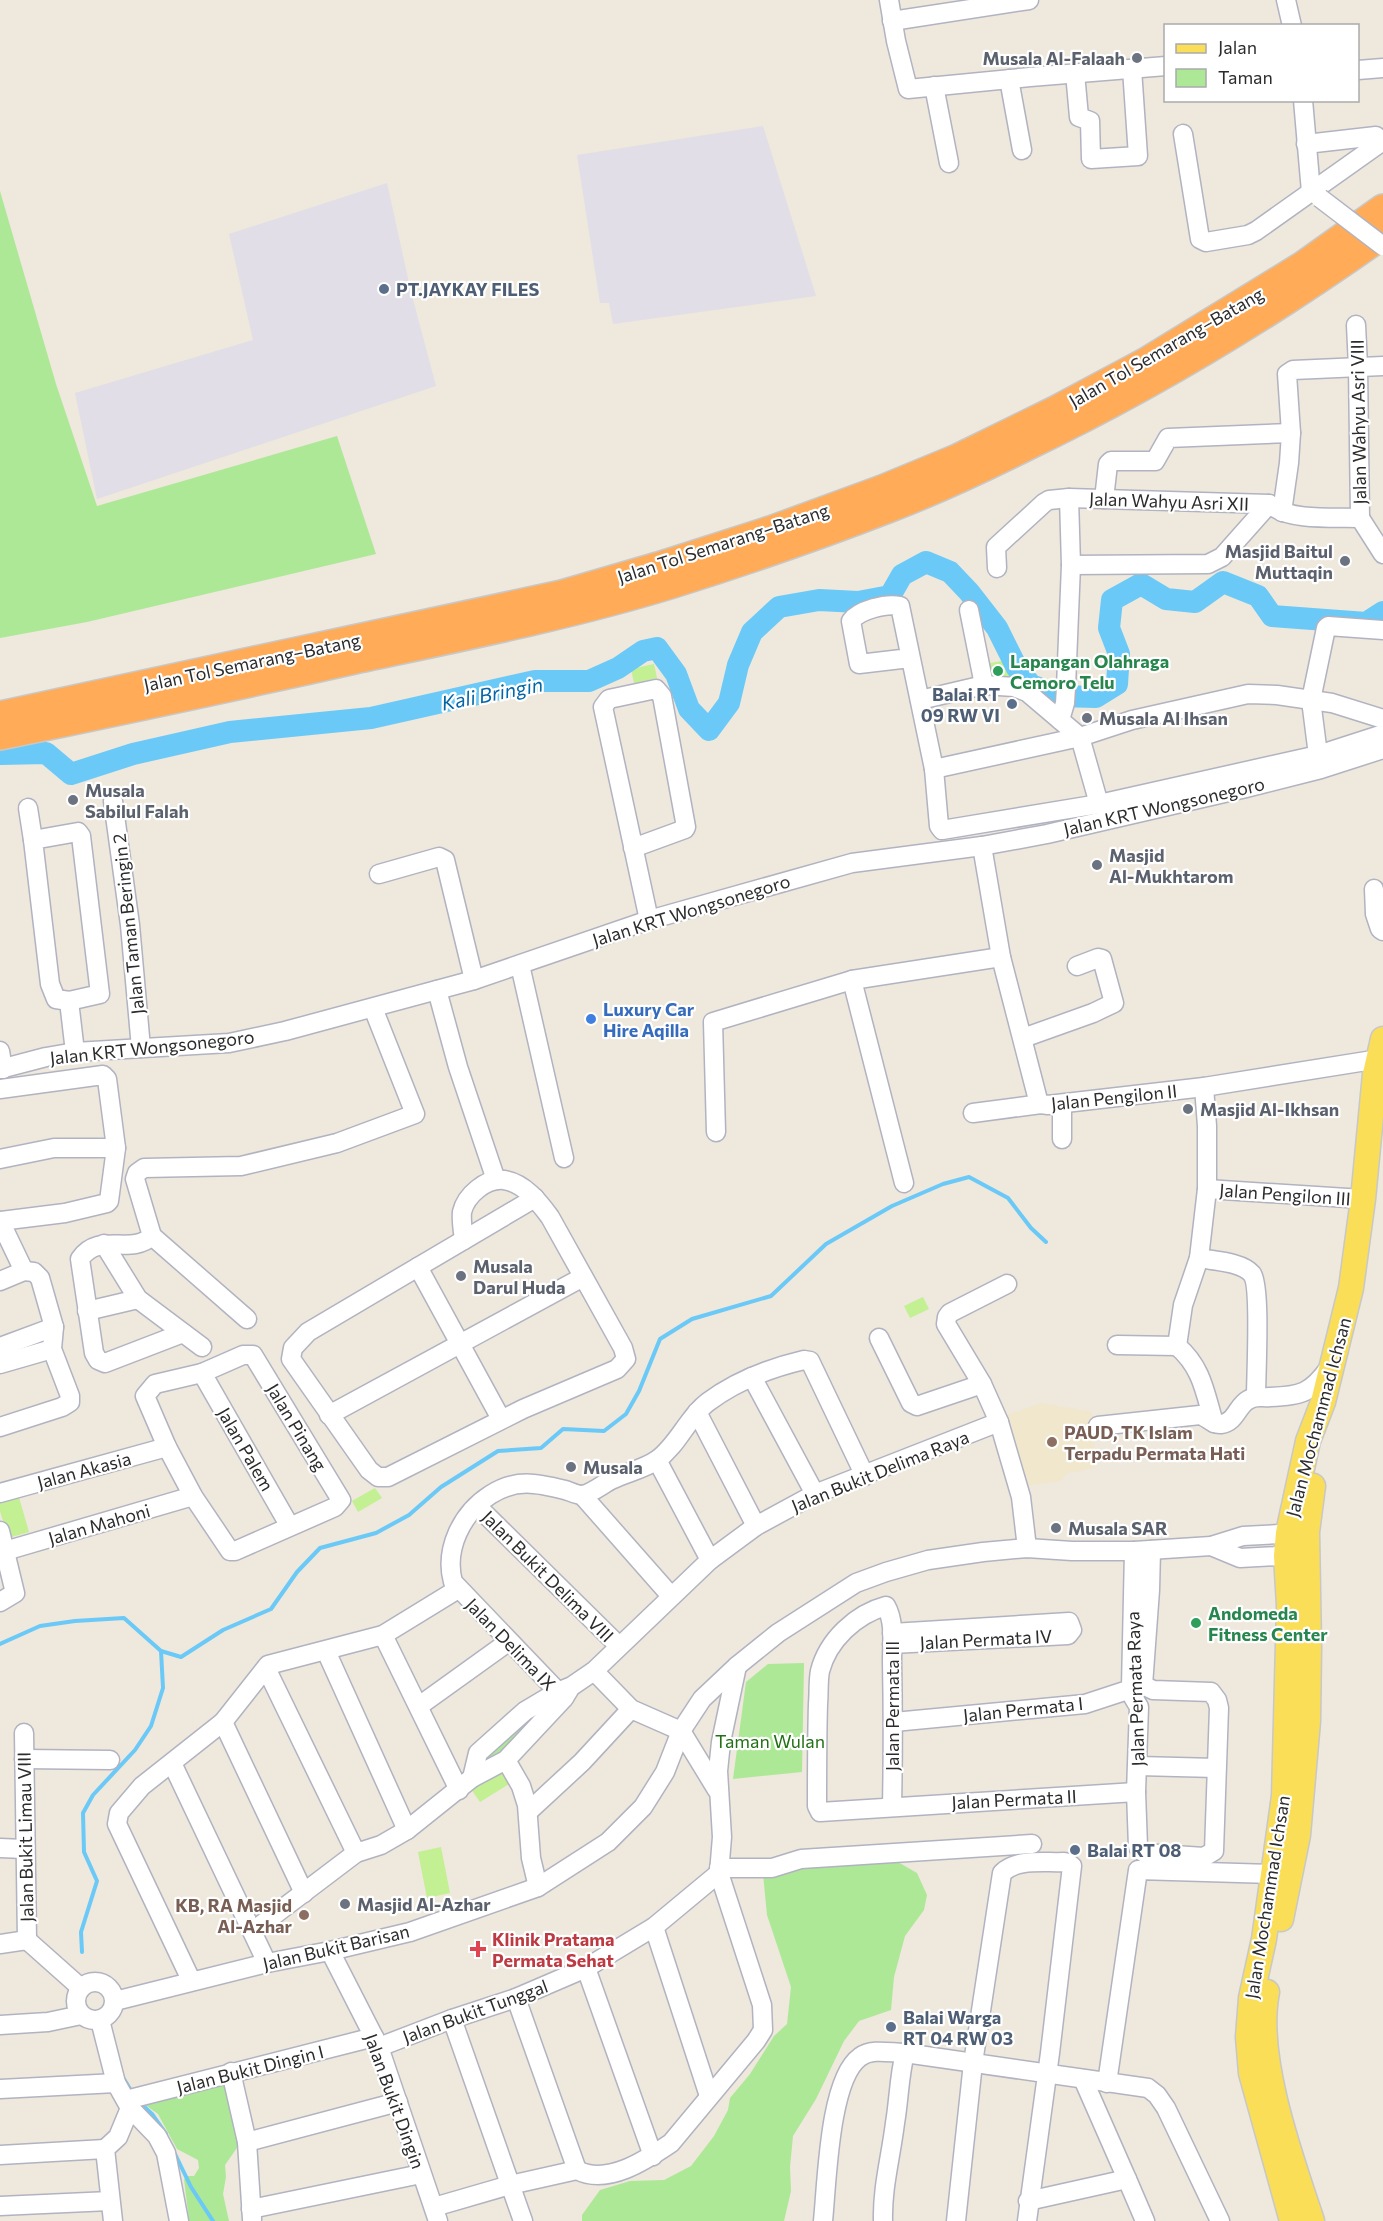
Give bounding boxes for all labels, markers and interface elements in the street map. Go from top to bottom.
legend [1164,24,1359,102]
text: Jalan [1218,36,1257,58]
place label: Musala Al-Falaah [982,47,1125,69]
marker: Musala Al-Falaah [1130,51,1144,65]
text: Taman [1218,66,1273,88]
place label: PT.JAYKAY FILES [396,278,540,300]
marker: PT.JAYKAY FILES [377,282,391,296]
street label: Jalan Tol Semarang–Batang [1065,282,1267,412]
street label: Jalan Wahyu Asri VIII [1346,339,1370,505]
street label: Jalan Wahyu Asri XII [1089,487,1249,515]
street label: Jalan Tol Semarang–Batang [614,498,832,588]
place label: Masjid Baitul Muttaqin [1225,540,1333,583]
marker: Masjid Baitul Muttaqin [1338,554,1352,568]
street label: Jalan Tol Semarang–Batang [142,628,363,696]
place label: Lapangan Olahraga Cemoro Telu [1010,650,1169,693]
marker: Lapangan Olahraga Cemoro Telu [991,664,1005,678]
water label: Kali Bringin [439,671,545,715]
place label: Balai RT 09 RW VI [921,683,1000,726]
marker: Balai RT 09 RW VI [1005,697,1019,711]
place label: Musala Al Ihsan [1099,707,1228,729]
marker: Musala Al Ihsan [1080,711,1094,725]
street label: Jalan KRT Wongsonegoro [1061,772,1267,840]
place label: Musala Sabilul Falah [85,779,189,822]
marker: Musala Sabilul Falah [66,793,80,807]
street label: Jalan Taman Beringin 2 [108,832,148,1016]
place label: Masjid Al-Mukhtarom [1109,844,1233,887]
marker: Masjid Al-Mukhtarom [1090,858,1104,872]
street label: Jalan KRT Wongsonegoro [589,869,793,951]
place label: Luxury Car Hire Aqilla [603,998,695,1041]
marker: Luxury Car Hire Aqilla [584,1012,598,1026]
street label: Jalan KRT Wongsonegoro [49,1025,255,1069]
street label: Jalan Pengilon II [1050,1079,1178,1115]
place label: Masjid Al-Ikhsan [1200,1098,1339,1120]
marker: Masjid Al-Ikhsan [1181,1102,1195,1116]
street label: Jalan Pengilon III [1219,1178,1351,1210]
place label: Musala Darul Huda [473,1255,566,1298]
marker: Musala Darul Huda [454,1269,468,1283]
street label: Jalan Mochammad Ichsan [1281,1315,1355,1519]
street label: Jalan Pinang [262,1379,332,1475]
street label: Jalan Palem [213,1403,279,1495]
place label: PAUD, TK Islam Terpadu Permata Hati [1064,1421,1245,1464]
street label: Jalan Bukit Delima Raya [788,1425,972,1517]
marker: PAUD, TK Islam Terpadu Permata Hati [1045,1435,1059,1449]
street label: Jalan Akasia [35,1447,133,1493]
place label: Musala [583,1456,643,1478]
marker: Musala [564,1460,578,1474]
street label: Jalan Mahoni [46,1499,152,1549]
street label: Jalan Bukit Delima VIII [478,1506,618,1646]
place label: Musala SAR [1068,1517,1168,1539]
marker: Musala SAR [1049,1521,1063,1535]
street label: Jalan Delima IX [461,1593,561,1695]
place label: Andomeda Fitness Center [1208,1602,1328,1645]
street label: Jalan Permata Raya [1121,1611,1149,1767]
marker: Andomeda Fitness Center [1189,1616,1203,1630]
street label: Jalan Permata IV [919,1625,1053,1653]
street label: Jalan Permata III [881,1641,903,1771]
street label: Jalan Permata I [962,1692,1084,1726]
park label: Taman Wulan [715,1730,825,1752]
street label: Jalan Bukit Limau VIII [13,1752,37,1922]
street label: Jalan Permata II [951,1785,1077,1813]
street label: Jalan Mochammad Ichsan [1240,1794,1294,2000]
place label: Balai RT 08 [1087,1839,1181,1861]
marker: Balai RT 08 [1068,1843,1082,1857]
place label: Masjid Al-Azhar [357,1893,491,1915]
place label: KB, RA Masjid Al-Azhar [175,1894,293,1937]
marker: Masjid Al-Azhar [338,1897,352,1911]
marker: KB, RA Masjid Al-Azhar [297,1908,311,1922]
street label: Jalan Bukit Barisan [260,1919,412,1975]
place label: Klinik Pratama Permata Sehat [492,1928,614,1971]
marker: Klinik Pratama Permata Sehat [469,1940,487,1958]
street label: Jalan Bukit Tunggal [399,1974,551,2048]
place label: Balai Warga RT 04 RW 03 [903,2006,1013,2049]
marker: Balai Warga RT 04 RW 03 [884,2020,898,2034]
street label: Jalan Bukit Dingin [360,2030,430,2172]
street label: Jalan Bukit Dingin I [174,2040,326,2098]

